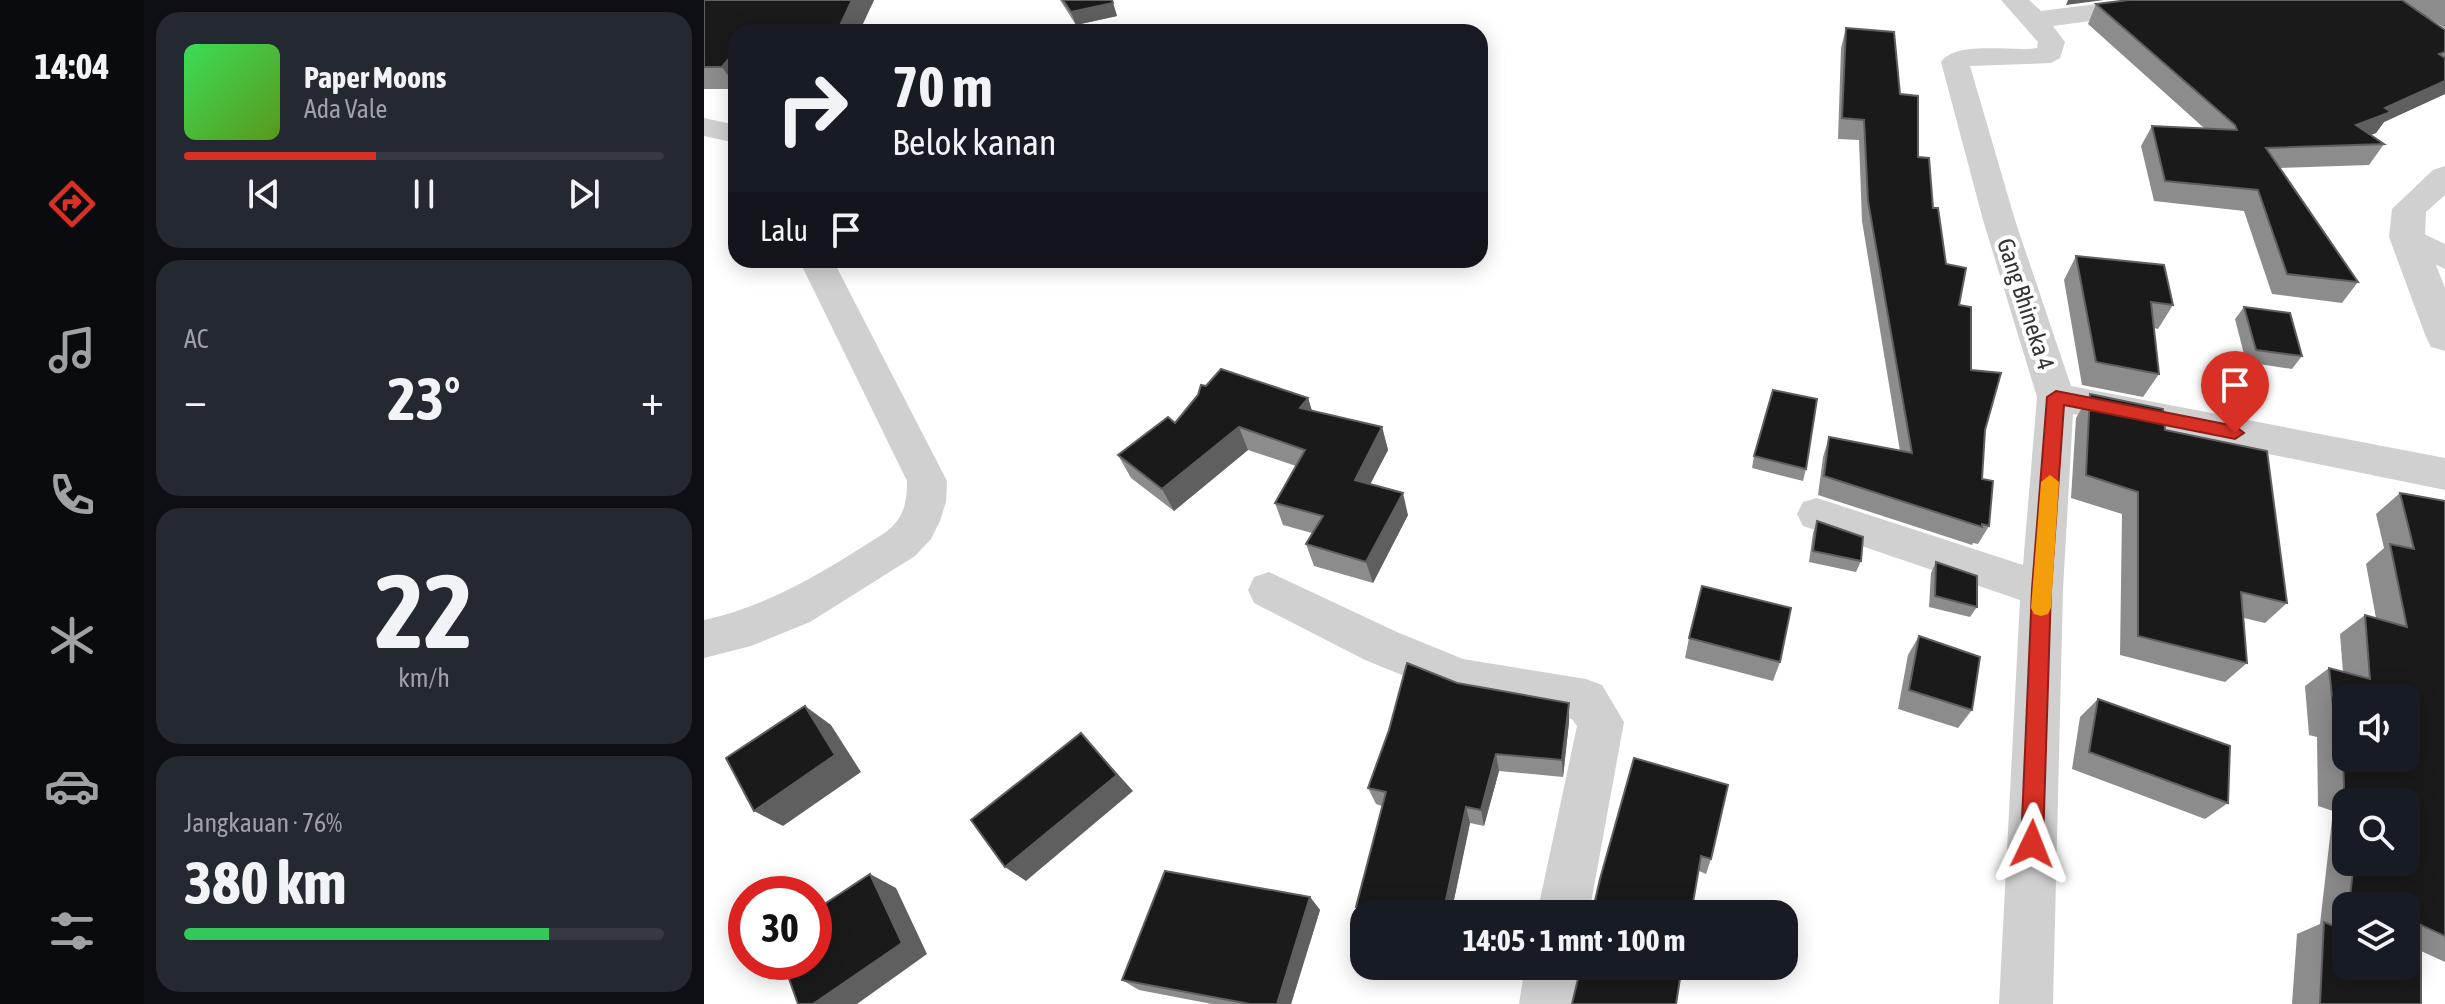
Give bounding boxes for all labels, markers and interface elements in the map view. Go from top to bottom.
text: 14:04 [35,45,109,87]
text: 70 m [892,55,993,119]
icon: right [760,56,864,160]
text: Paper Moons [304,60,446,94]
text: Ada Vale [304,94,387,124]
text: Belok kanan [892,121,1057,163]
icon: previous [242,172,286,216]
icon: pause [402,172,446,216]
icon: next [562,172,606,216]
icon: directions [44,176,100,232]
icon: arrive [824,208,868,252]
text: Lalu [760,213,808,247]
street label: Gang Bhineka 4 [1992,235,2060,373]
icon: music [44,322,100,378]
text: AC [184,324,208,354]
pin [2201,351,2269,433]
icon: arrive [2213,363,2257,407]
text: 23° [388,364,460,433]
text: − [184,374,207,424]
text: + [641,374,664,424]
icon: phone [44,467,100,523]
text: 22 [375,551,473,670]
icon: climate [44,612,100,668]
text: km/h [398,663,450,693]
map controls [2332,684,2420,980]
button: sound [2332,684,2420,772]
icon: car [44,758,100,814]
button: search [2332,788,2420,876]
position arrow [1990,802,2074,886]
text: Jangkauan · 76% [184,808,342,838]
text: 380 km [184,848,346,917]
speed limit sign: 30 [728,876,832,980]
button: layers [2332,892,2420,980]
icon: filters [44,903,100,959]
text: 14:05 · 1 mnt · 100 m [1463,923,1685,957]

